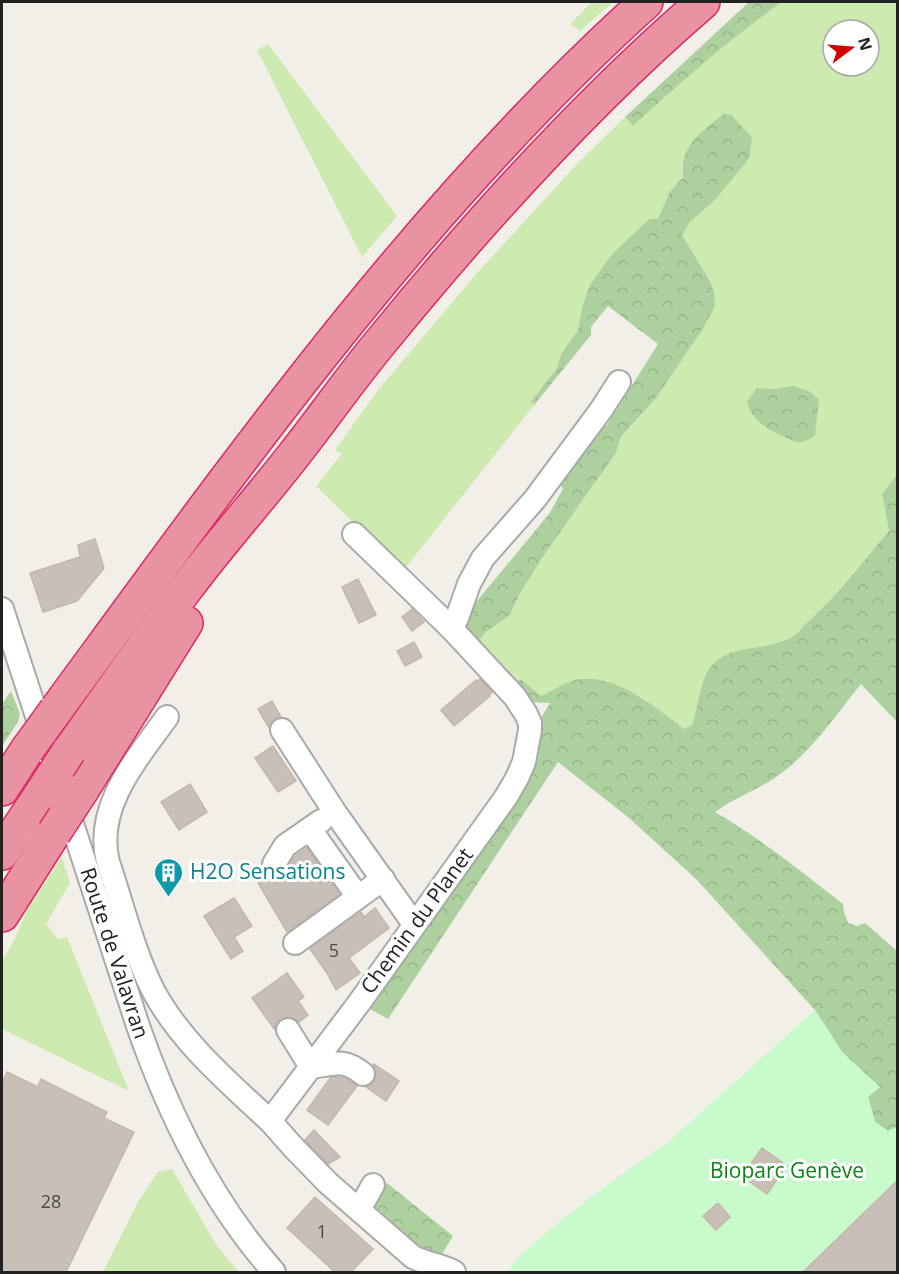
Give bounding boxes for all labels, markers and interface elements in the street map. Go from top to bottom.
north arrow [821,18,881,78]
text: N [853,35,878,53]
street label: Chemin du Planet [354,842,479,999]
building icon: H2O Sensations [153,856,185,898]
place label: H2O Sensations [190,857,345,885]
street label: Route de Valavran [74,864,156,1042]
house number: 5 [329,938,339,962]
park label: Bioparc Genève [710,1156,864,1184]
house number: 28 [41,1189,61,1213]
house number: 1 [317,1219,327,1243]

